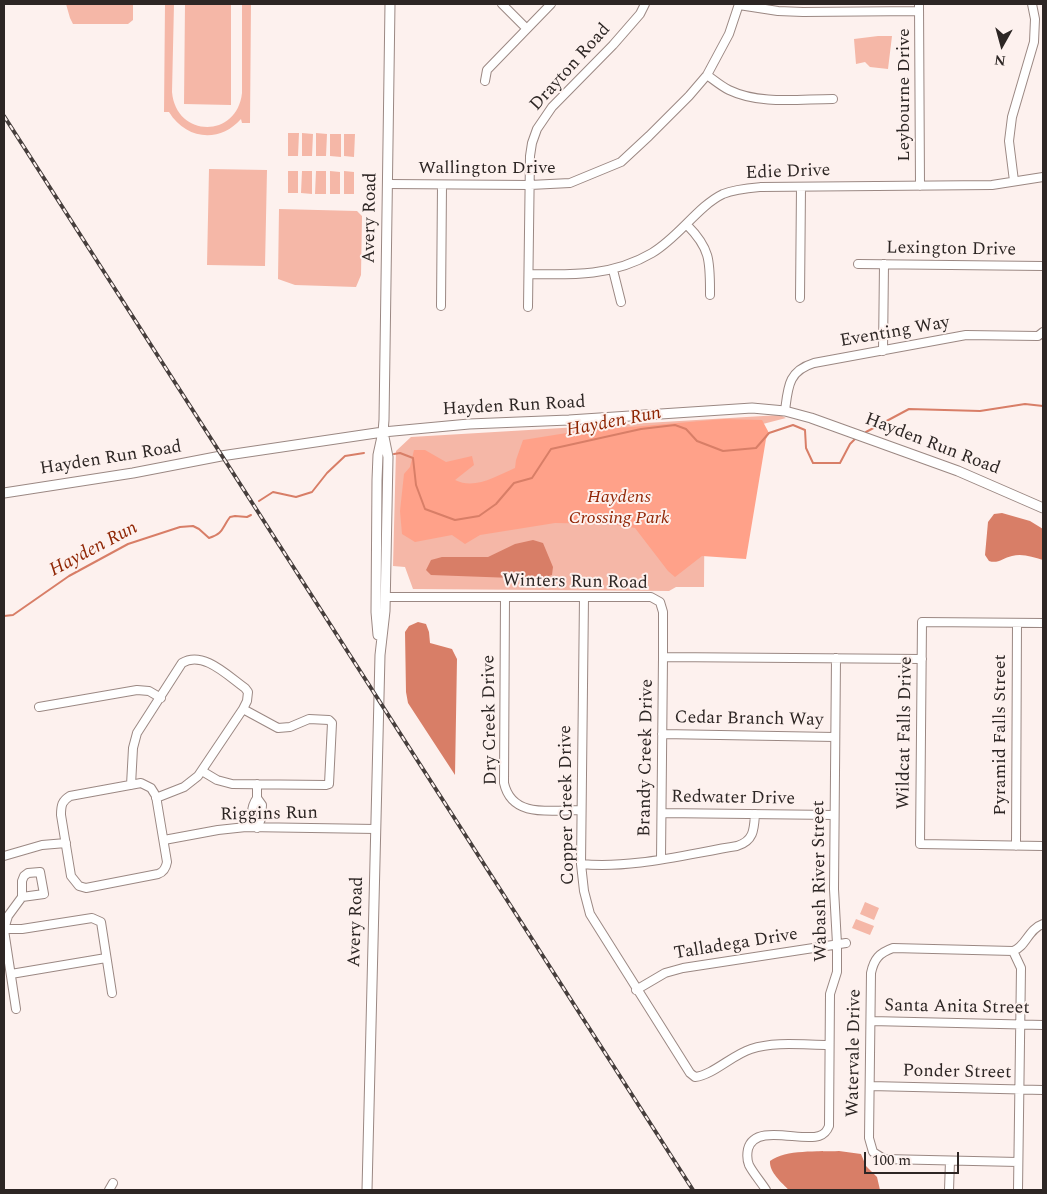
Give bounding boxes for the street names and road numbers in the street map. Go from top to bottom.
street label: Drayton Road [526,20,616,116]
street label: Leybourne Drive [894,28,916,162]
street label: Wallington Drive [418,158,556,180]
street label: Edie Drive [745,161,831,185]
street label: Avery Road [359,172,383,264]
street label: Lexington Drive [886,238,1016,262]
street label: Eventing Way [839,313,951,353]
street label: Hayden Run Road [442,392,586,422]
street label: Hayden Run Road [861,409,1003,481]
street label: Hayden Run Road [39,437,183,481]
street label: Winters Run Road [502,571,648,595]
street label: Pyramid Falls Street [990,654,1012,816]
street label: Dry Creek Drive [479,655,503,785]
street label: Wildcat Falls Drive [894,656,918,810]
street label: Brandy Creek Drive [635,679,659,837]
street label: Cedar Branch Way [674,708,824,732]
street label: Copper Creek Drive [556,725,580,885]
street label: Redwater Drive [671,787,795,811]
street label: Wabash River Street [809,800,833,962]
street label: Riggins Run [220,803,318,827]
street label: Avery Road [345,876,369,968]
street label: Talladega Drive [672,925,800,965]
street label: Watervale Drive [843,989,867,1117]
street label: Santa Anita Street [884,996,1030,1020]
street label: Ponder Street [902,1061,1012,1085]

